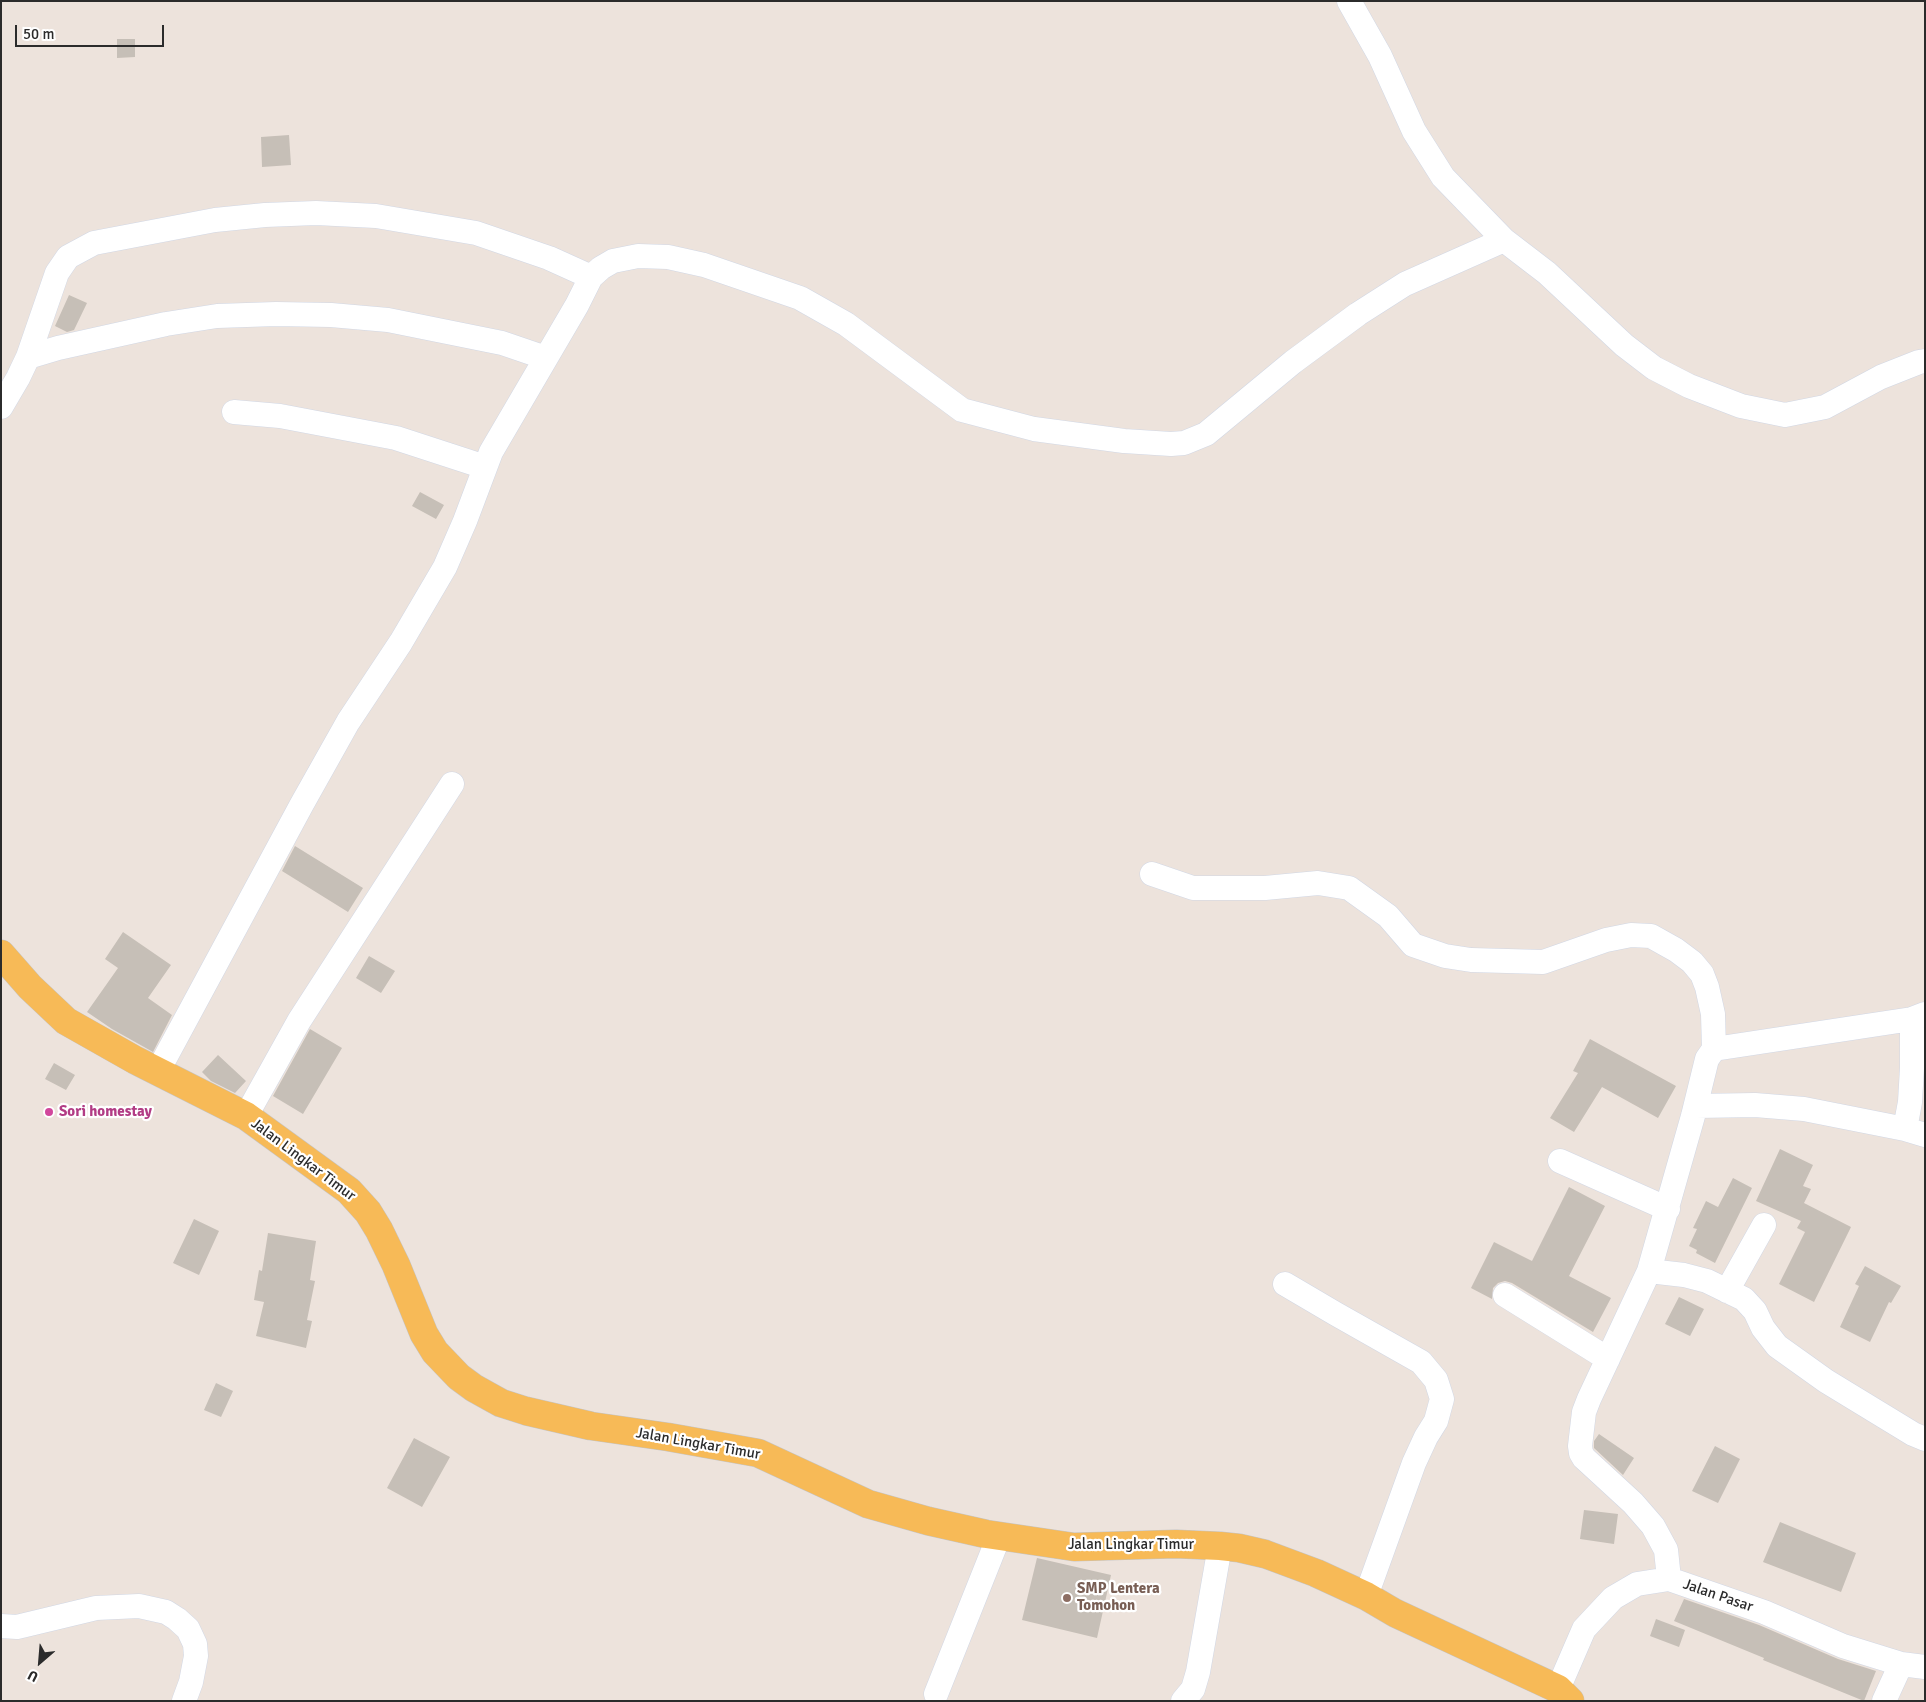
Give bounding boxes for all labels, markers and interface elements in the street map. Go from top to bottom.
scale bar [18,15,166,47]
text: 50 m [23,25,54,43]
place label: Sori homestay [59,1103,152,1121]
marker: Sori homestay [43,1106,55,1118]
street label: Jalan Lingkar Timur [247,1115,359,1205]
street label: Jalan Lingkar Timur [634,1424,762,1464]
street label: Jalan Lingkar Timur [1068,1536,1194,1554]
street label: Jalan Pasar [1681,1576,1755,1616]
place label: SMP Lentera Tomohon [1077,1580,1160,1615]
marker: SMP Lentera Tomohon [1061,1592,1073,1604]
north arrow [15,1637,65,1687]
text: U [25,1666,41,1686]

